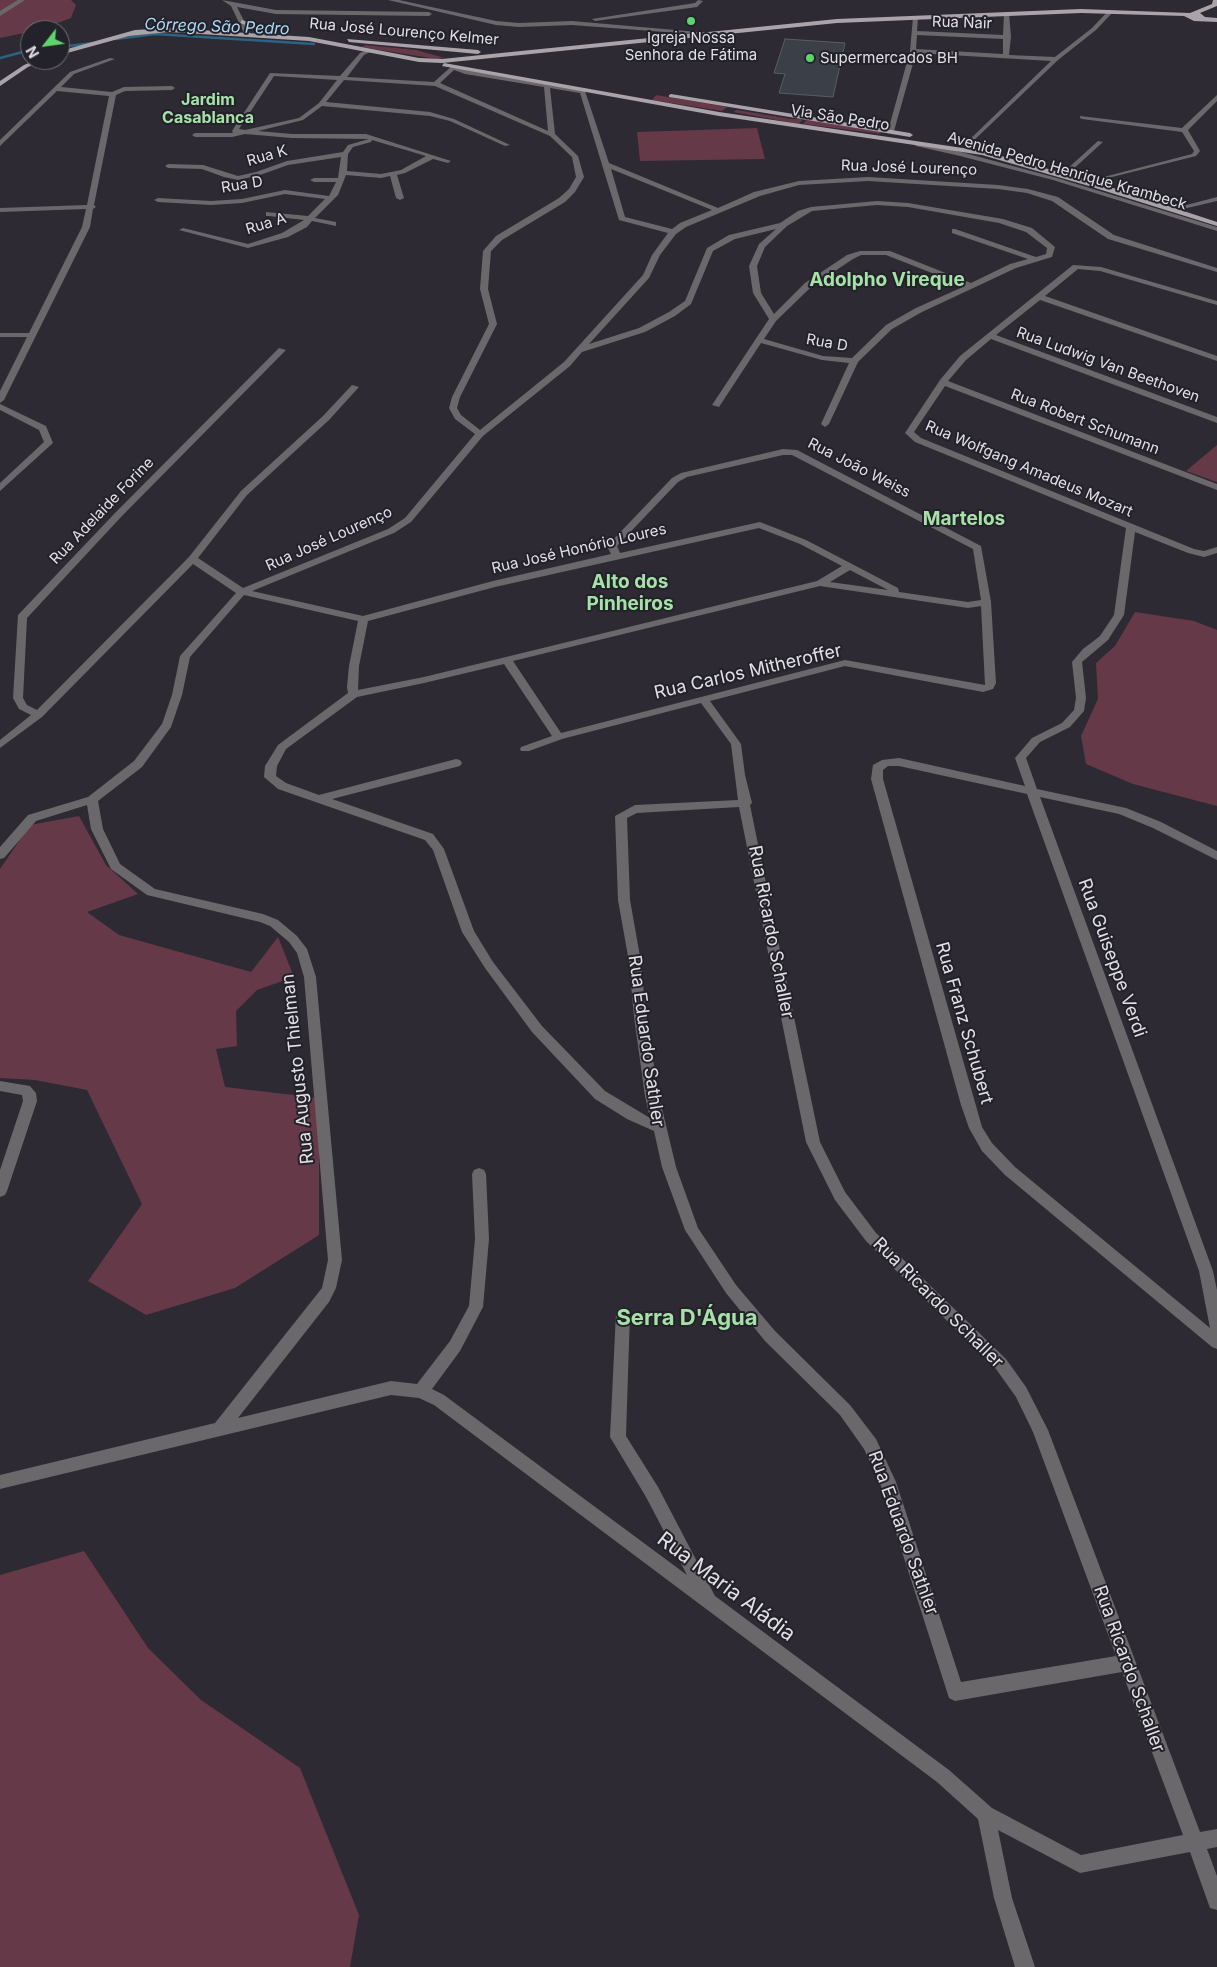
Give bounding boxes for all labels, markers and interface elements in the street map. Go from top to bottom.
street label: Rua Nair [932,13,992,33]
water label: Córrego São Pedro [144,15,290,39]
street label: Rua José Lourenço Kelmer [309,15,499,49]
marker: Igreja Nossa Senhora de Fátima [685,15,697,27]
north arrow [20,20,70,70]
place label: Igreja Nossa Senhora de Fátima [625,29,757,64]
text: N [22,43,42,61]
place label: Supermercados BH [820,49,958,67]
marker: Supermercados BH [804,52,816,64]
district label: Jardim Casablanca [162,90,254,128]
street label: Via São Pedro [789,101,891,135]
street label: Avenida Pedro Henrique Krambeck [945,128,1189,214]
street label: Rua K [245,142,289,170]
street label: Rua José Lourenço [840,157,978,179]
street label: Rua D [220,173,264,197]
street label: Rua A [244,209,288,239]
district label: Adolpho Vireque [809,269,965,291]
street label: Rua Ludwig Van Beethoven [1014,323,1202,407]
street label: Rua D [805,330,849,356]
street label: Rua Robert Schumann [1008,385,1162,459]
street label: Rua Wolfgang Amadeus Mozart [923,417,1135,521]
street label: Rua João Weiss [805,434,913,502]
street label: Rua Adelaide Forine [46,454,158,568]
street label: Rua José Lourenço [263,503,395,575]
district label: Martelos [923,508,1005,530]
street label: Rua José Honório Loures [490,520,668,578]
district label: Alto dos Pinheiros [586,571,674,615]
street label: Rua Carlos Mitheroffer [652,640,844,704]
street label: Rua Ricardo Schaller [744,844,798,1020]
street label: Rua Guiseppe Verdi [1073,876,1151,1040]
street label: Rua Franz Schubert [931,939,997,1107]
street label: Rua Eduardo Sathler [623,954,669,1128]
street label: Rua Augusto Thielman [277,973,319,1165]
street label: Rua Ricardo Schaller [868,1233,1008,1373]
district label: Serra D'Água [616,1305,758,1331]
street label: Rua Eduardo Sathler [863,1448,943,1618]
street label: Rua Maria Aládia [652,1527,800,1647]
street label: Rua Ricardo Schaller [1089,1583,1169,1755]

